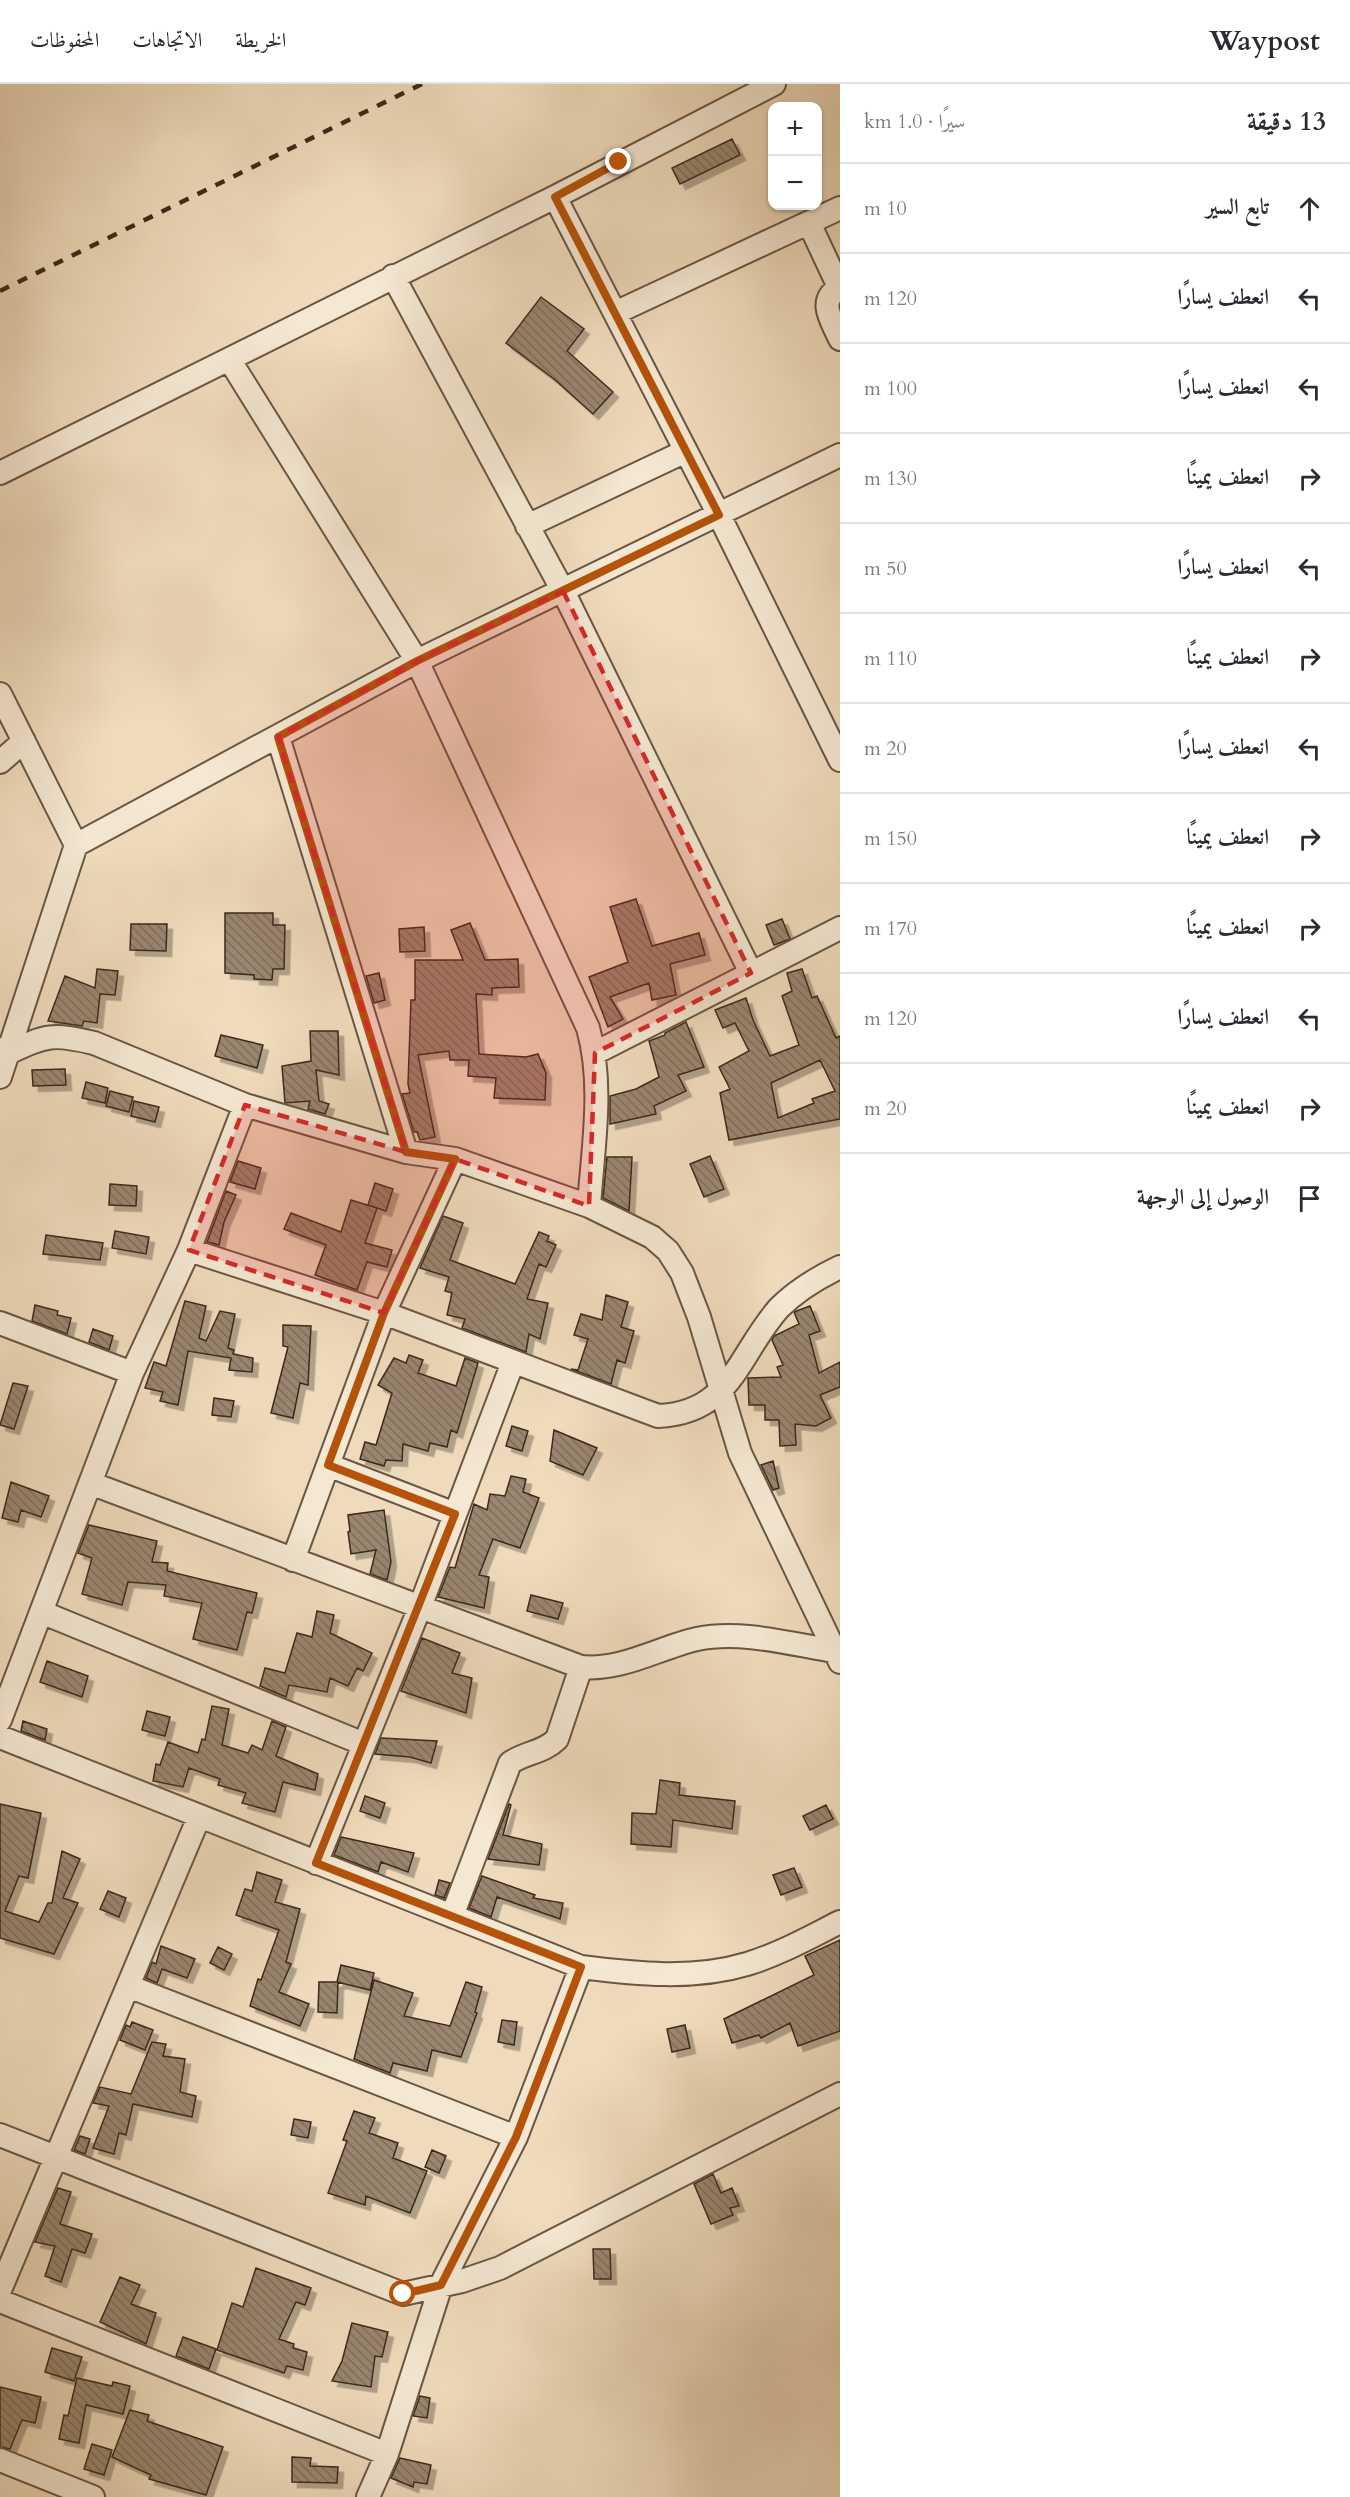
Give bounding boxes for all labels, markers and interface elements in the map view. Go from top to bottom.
text: Waypost [1209,22,1320,60]
text: المحفوظات [30,26,99,55]
text: الاتجاهات [132,26,202,55]
text: الخريطة [235,26,286,55]
map controls [768,102,822,210]
button: + [768,102,822,156]
text: 13 دقيقة [1247,104,1326,139]
text: سيرًا · 1.0 km [864,108,965,135]
route end [605,148,631,174]
button: − [768,156,822,210]
text: تابع السير [1206,192,1269,222]
icon: ahead [1293,192,1326,225]
text: 10 m [864,195,907,222]
text: انعطف يسارًا [1178,282,1269,312]
icon: left [1293,282,1326,315]
text: 120 m [864,285,917,312]
text: انعطف يسارًا [1178,372,1269,402]
icon: left [1293,372,1326,405]
text: 100 m [864,375,917,402]
text: انعطف يمينًا [1186,462,1269,492]
icon: right [1293,462,1326,495]
text: 130 m [864,465,917,492]
text: انعطف يسارًا [1178,552,1269,582]
icon: left [1293,552,1326,585]
text: 50 m [864,555,907,582]
text: انعطف يمينًا [1186,642,1269,672]
icon: right [1293,642,1326,675]
text: 110 m [864,645,917,672]
text: انعطف يسارًا [1178,732,1269,762]
icon: left [1293,732,1326,765]
text: 20 m [864,735,907,762]
text: انعطف يمينًا [1186,822,1269,852]
icon: right [1293,822,1326,855]
text: 150 m [864,825,917,852]
text: انعطف يمينًا [1186,912,1269,942]
icon: right [1293,912,1326,945]
text: 170 m [864,915,917,942]
text: انعطف يسارًا [1178,1002,1269,1032]
icon: left [1293,1002,1326,1035]
text: 120 m [864,1005,917,1032]
text: انعطف يمينًا [1186,1092,1269,1122]
icon: right [1293,1092,1326,1125]
text: 20 m [864,1095,907,1122]
text: الوصول إلى الوجهة [1137,1182,1269,1212]
icon: arrive [1293,1182,1326,1215]
route start [389,2280,415,2306]

